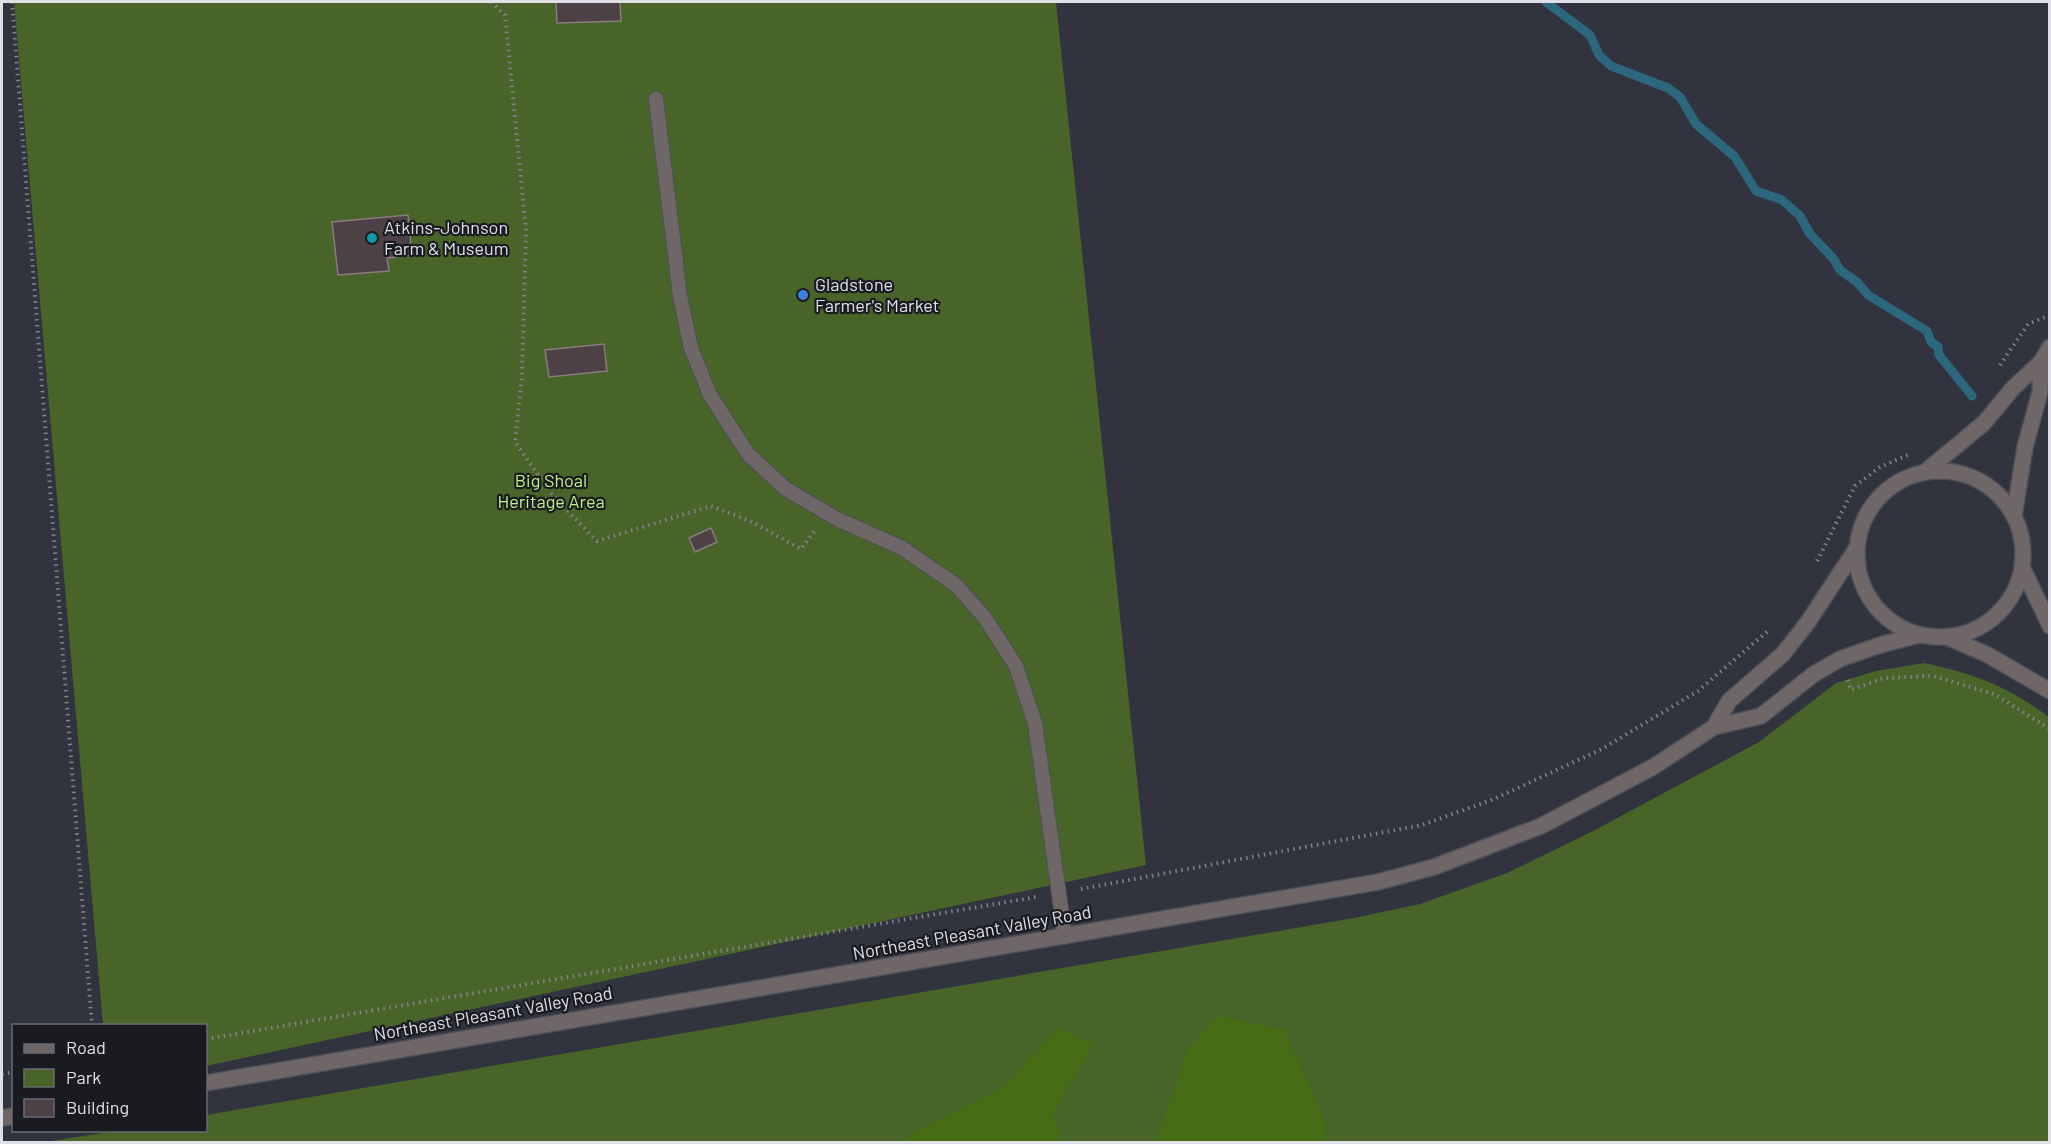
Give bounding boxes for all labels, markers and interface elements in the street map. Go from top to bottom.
place label: Atkins-Johnson Farm & Museum [384,216,509,259]
marker: Atkins-Johnson Farm & Museum [365,231,379,245]
place label: Gladstone Farmer's Market [815,273,939,316]
marker: Gladstone Farmer's Market [796,288,810,302]
park label: Big Shoal Heritage Area [497,469,605,512]
street label: Northeast Pleasant Valley Road [851,900,1093,964]
street label: Northeast Pleasant Valley Road [372,981,614,1045]
legend [12,1024,207,1132]
text: Road [66,1036,106,1058]
text: Park [66,1066,101,1088]
text: Building [66,1096,129,1118]

